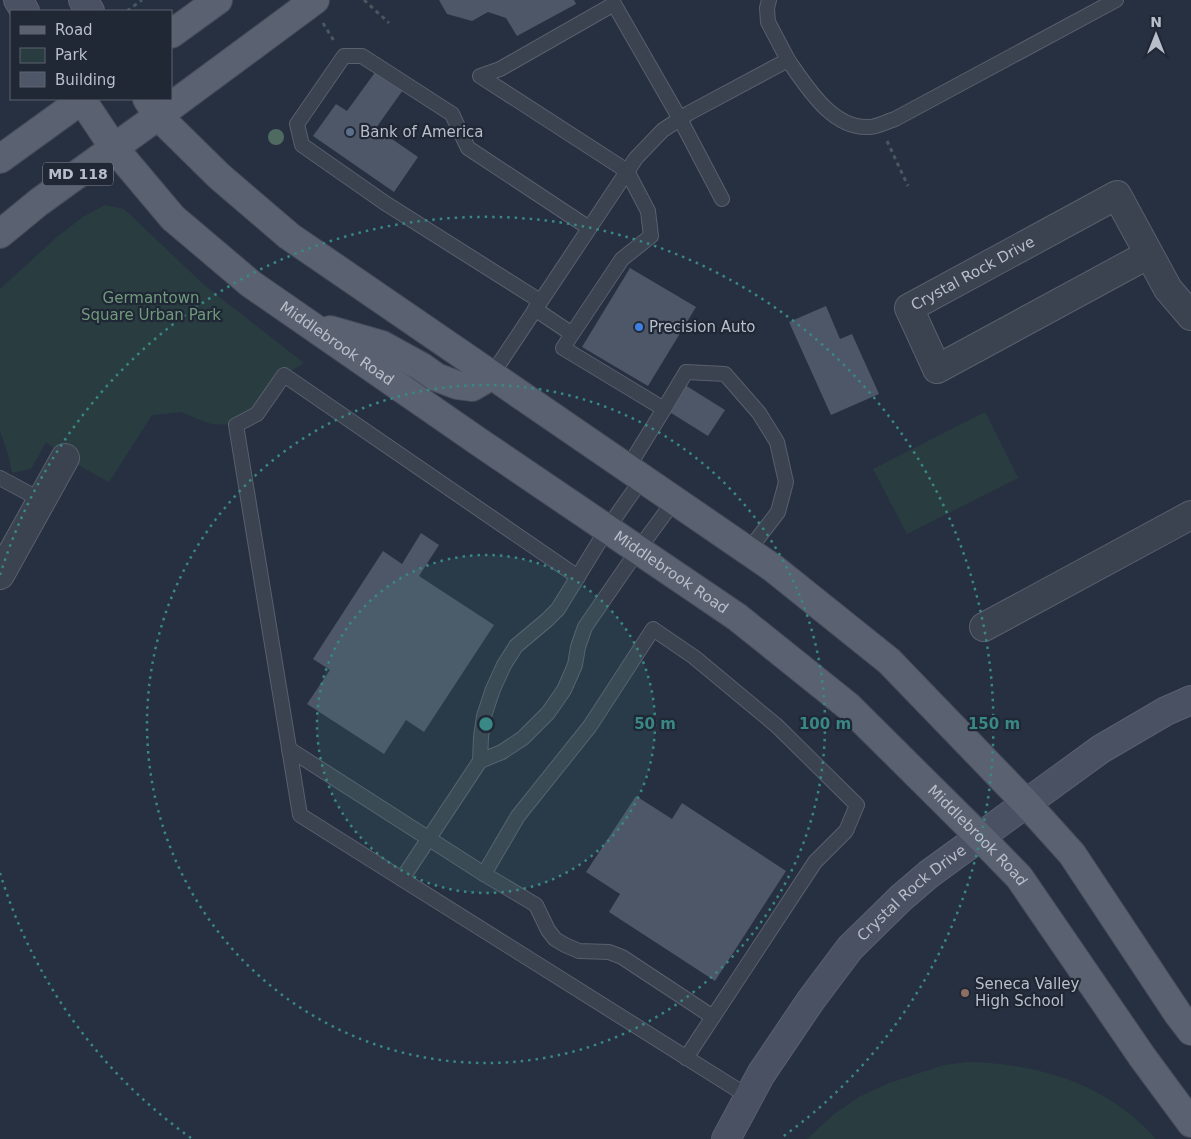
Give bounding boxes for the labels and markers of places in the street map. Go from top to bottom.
place label: Bank of America [360,123,484,141]
marker: Bank of America [344,126,356,138]
place label: Precision Auto [649,318,756,336]
marker: Precision Auto [633,321,645,333]
centre of rings [477,715,495,733]
place label: Seneca Valley High School [975,975,1080,1010]
marker: Seneca Valley High School [959,987,971,999]

